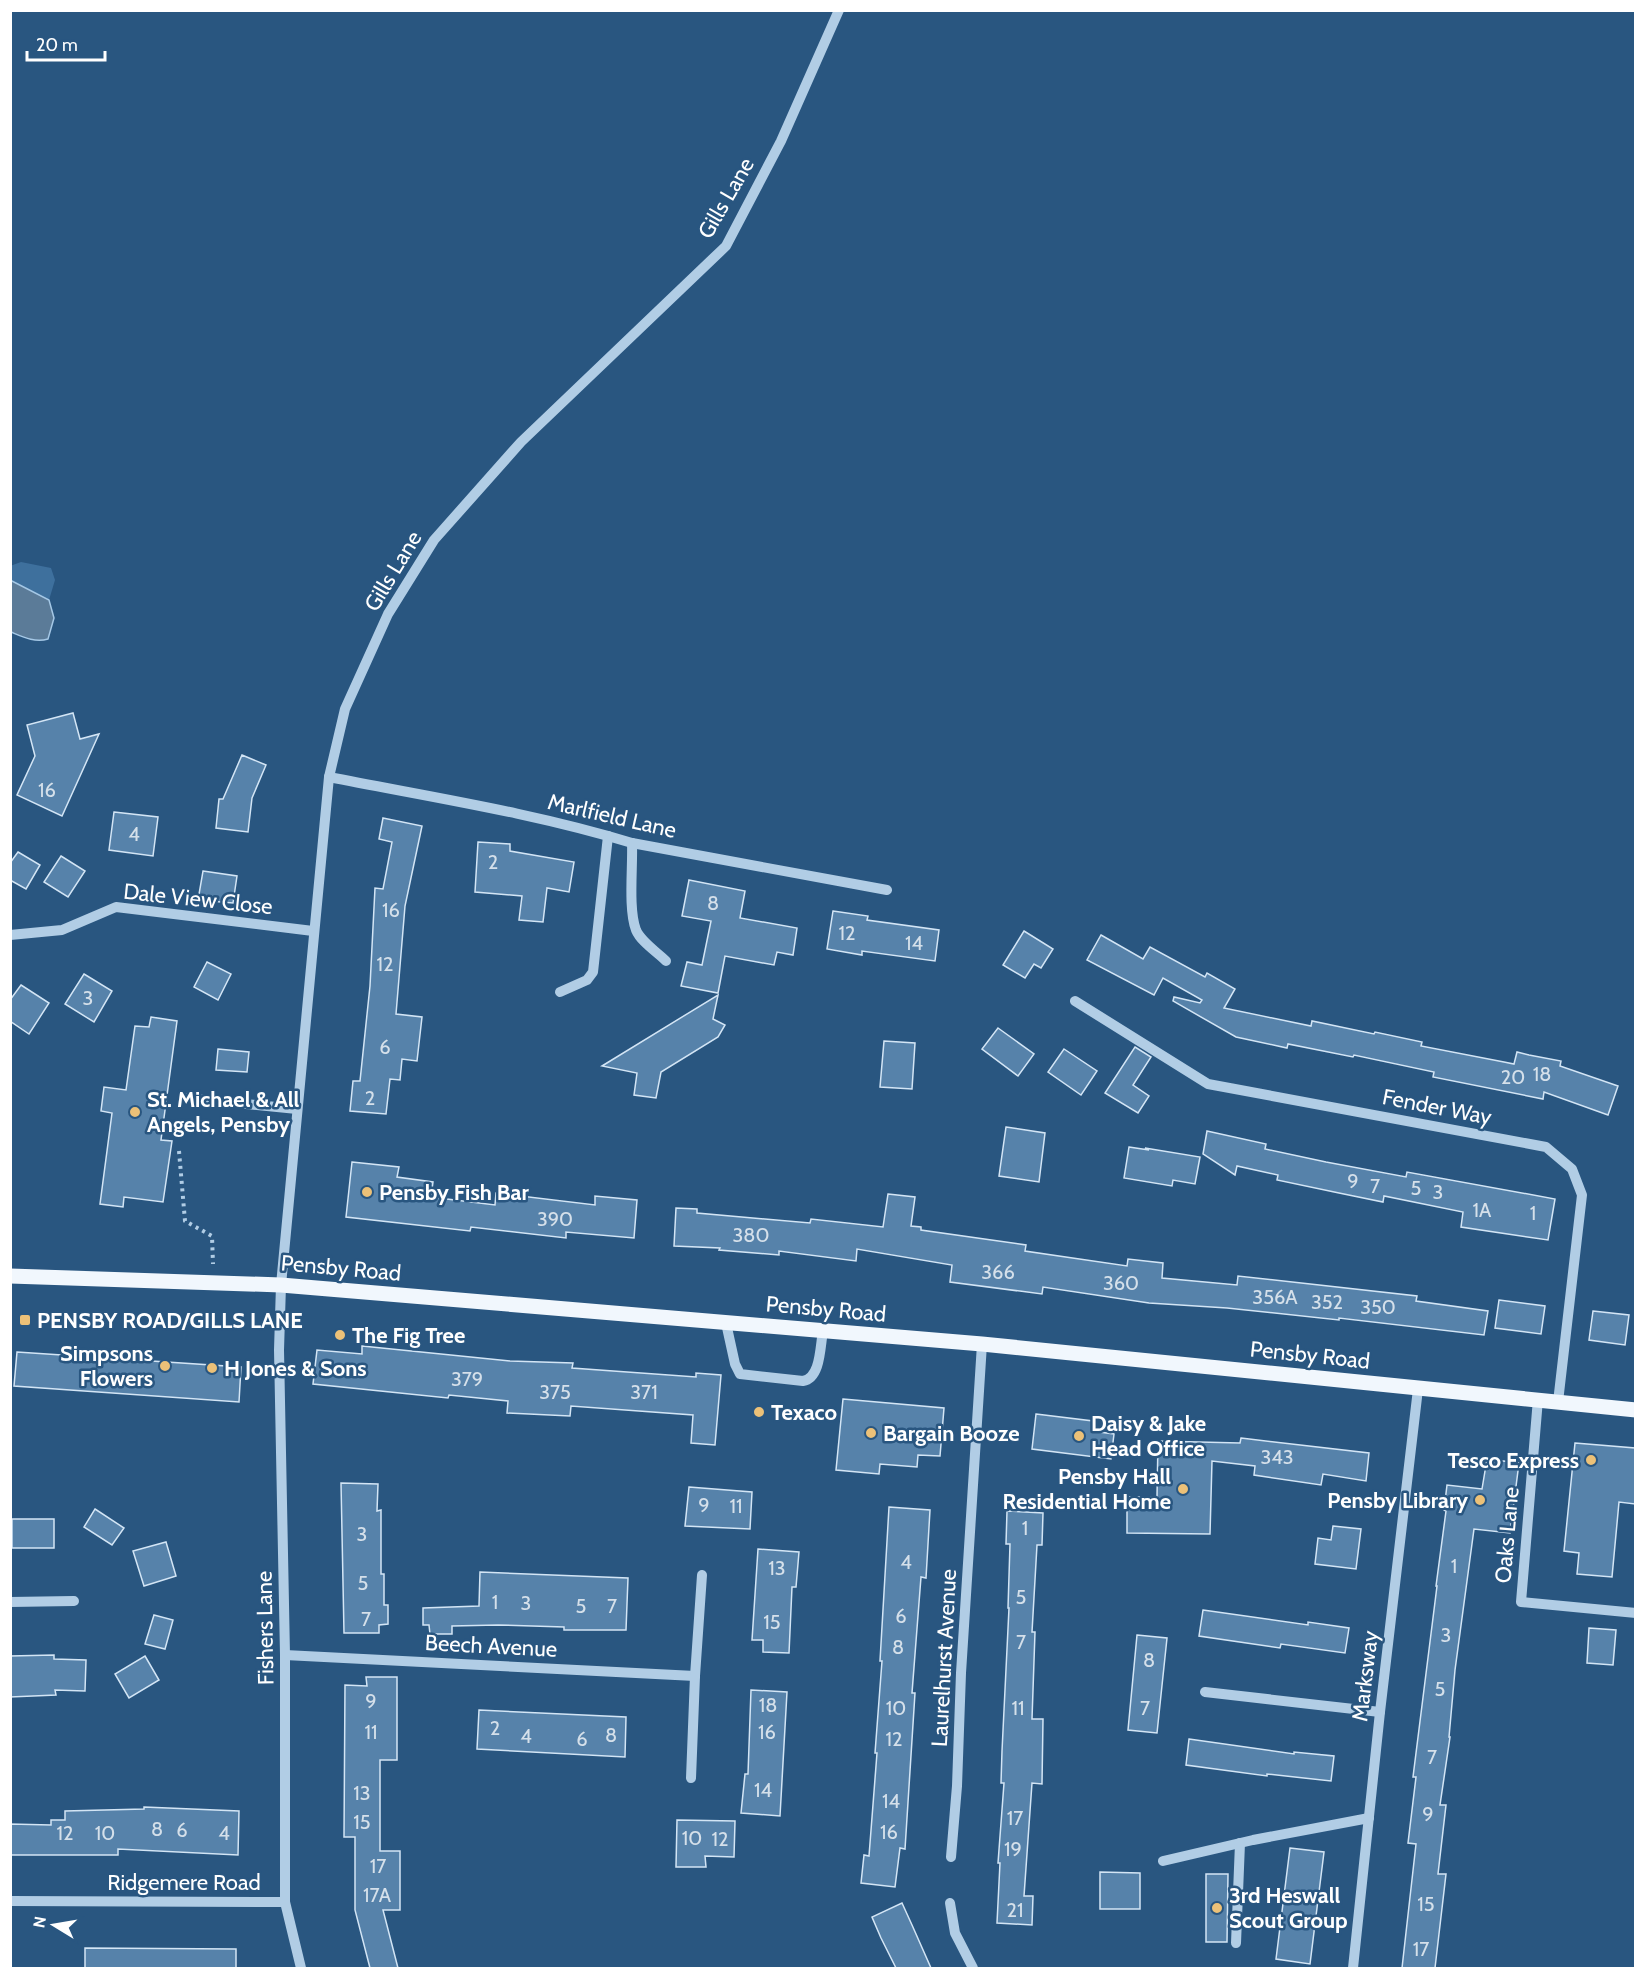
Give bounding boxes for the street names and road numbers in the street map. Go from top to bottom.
street label: Gills Lane [692,153,760,243]
street label: Gills Lane [359,526,427,616]
street label: Marlfield Lane [545,788,679,844]
street label: Dale View Close [122,878,274,920]
street label: Fender Way [1380,1083,1494,1131]
street label: Pensby Road [280,1249,402,1287]
street label: Pensby Road [765,1290,887,1328]
street label: Pensby Road [1249,1335,1371,1375]
street label: Oaks Lane [1489,1486,1525,1584]
street label: Laurelhurst Avenue [926,1568,962,1748]
street label: Fishers Lane [251,1571,279,1685]
street label: Beech Avenue [424,1629,558,1663]
street label: Marksway [1346,1629,1384,1723]
street label: Ridgemere Road [107,1869,261,1896]

